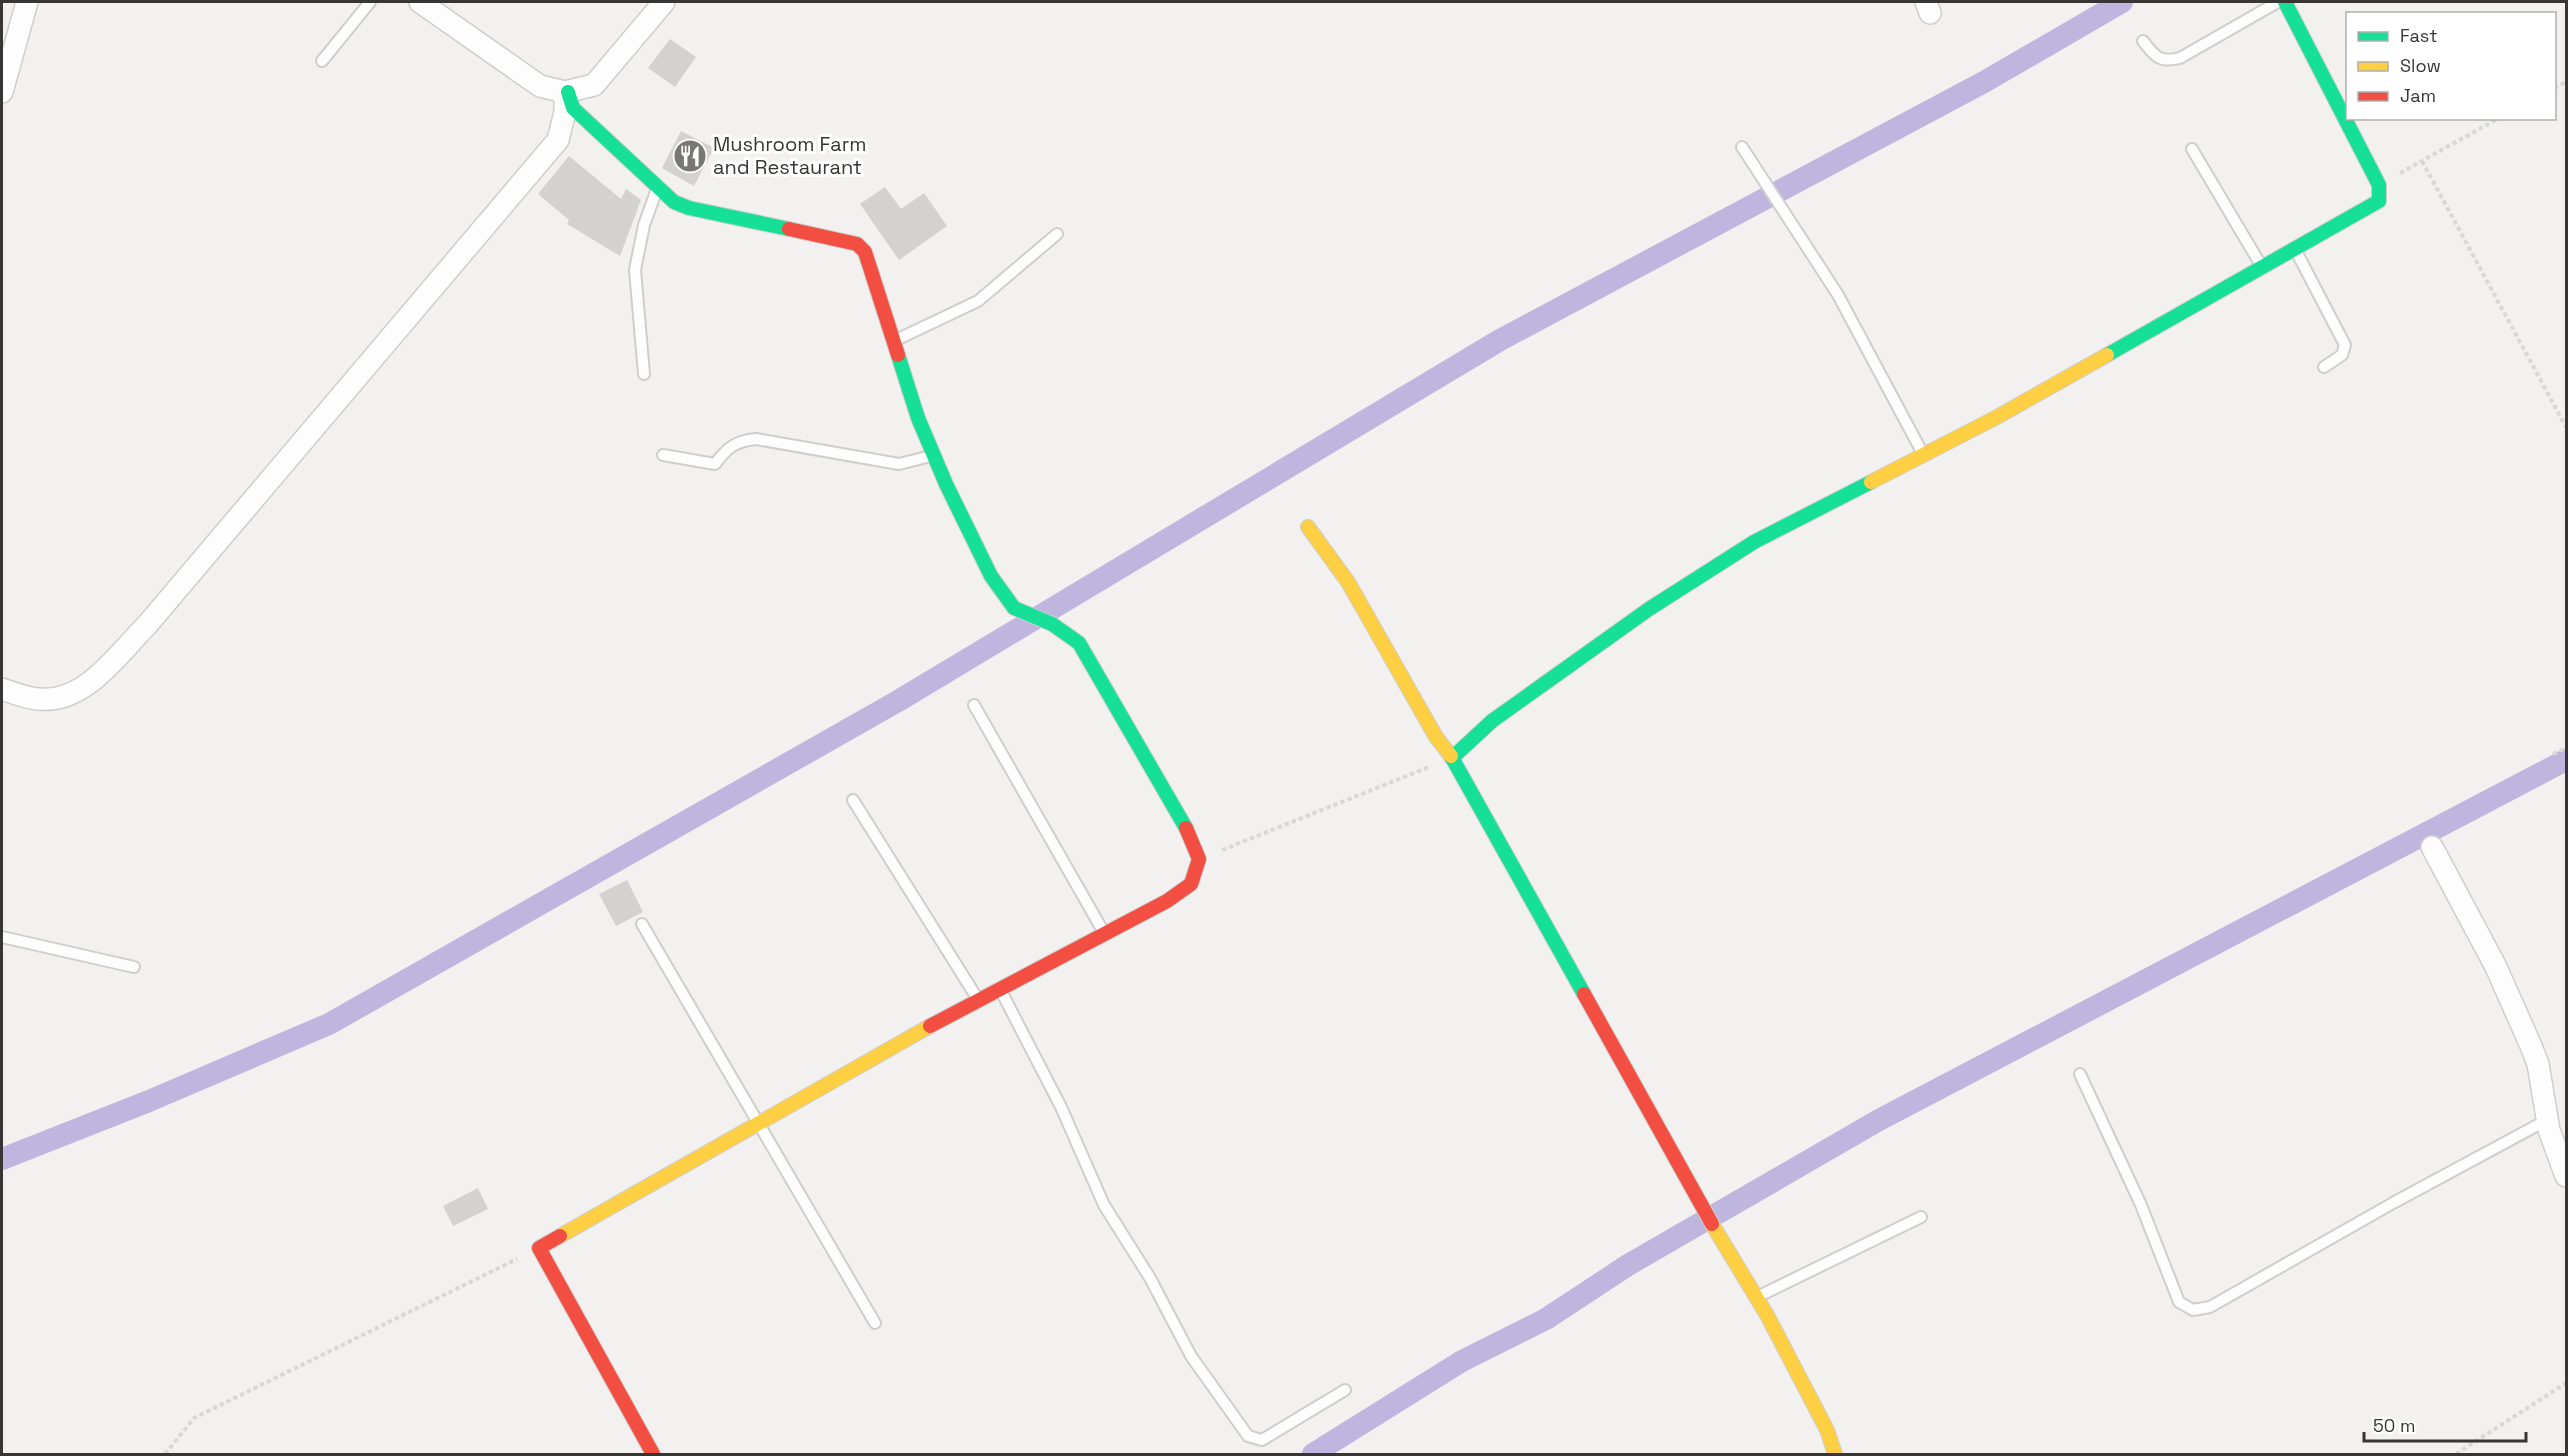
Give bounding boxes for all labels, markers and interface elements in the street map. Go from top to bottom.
legend [2346,12,2556,120]
text: Fast [2400,24,2437,47]
text: Slow [2400,54,2441,77]
text: Jam [2400,84,2436,107]
place label: Mushroom Farm and Restaurant [713,131,866,180]
restaurant icon: Mushroom Farm and Restaurant [672,138,708,174]
scale bar [2364,1405,2526,1443]
text: 50 m [2373,1414,2415,1437]

